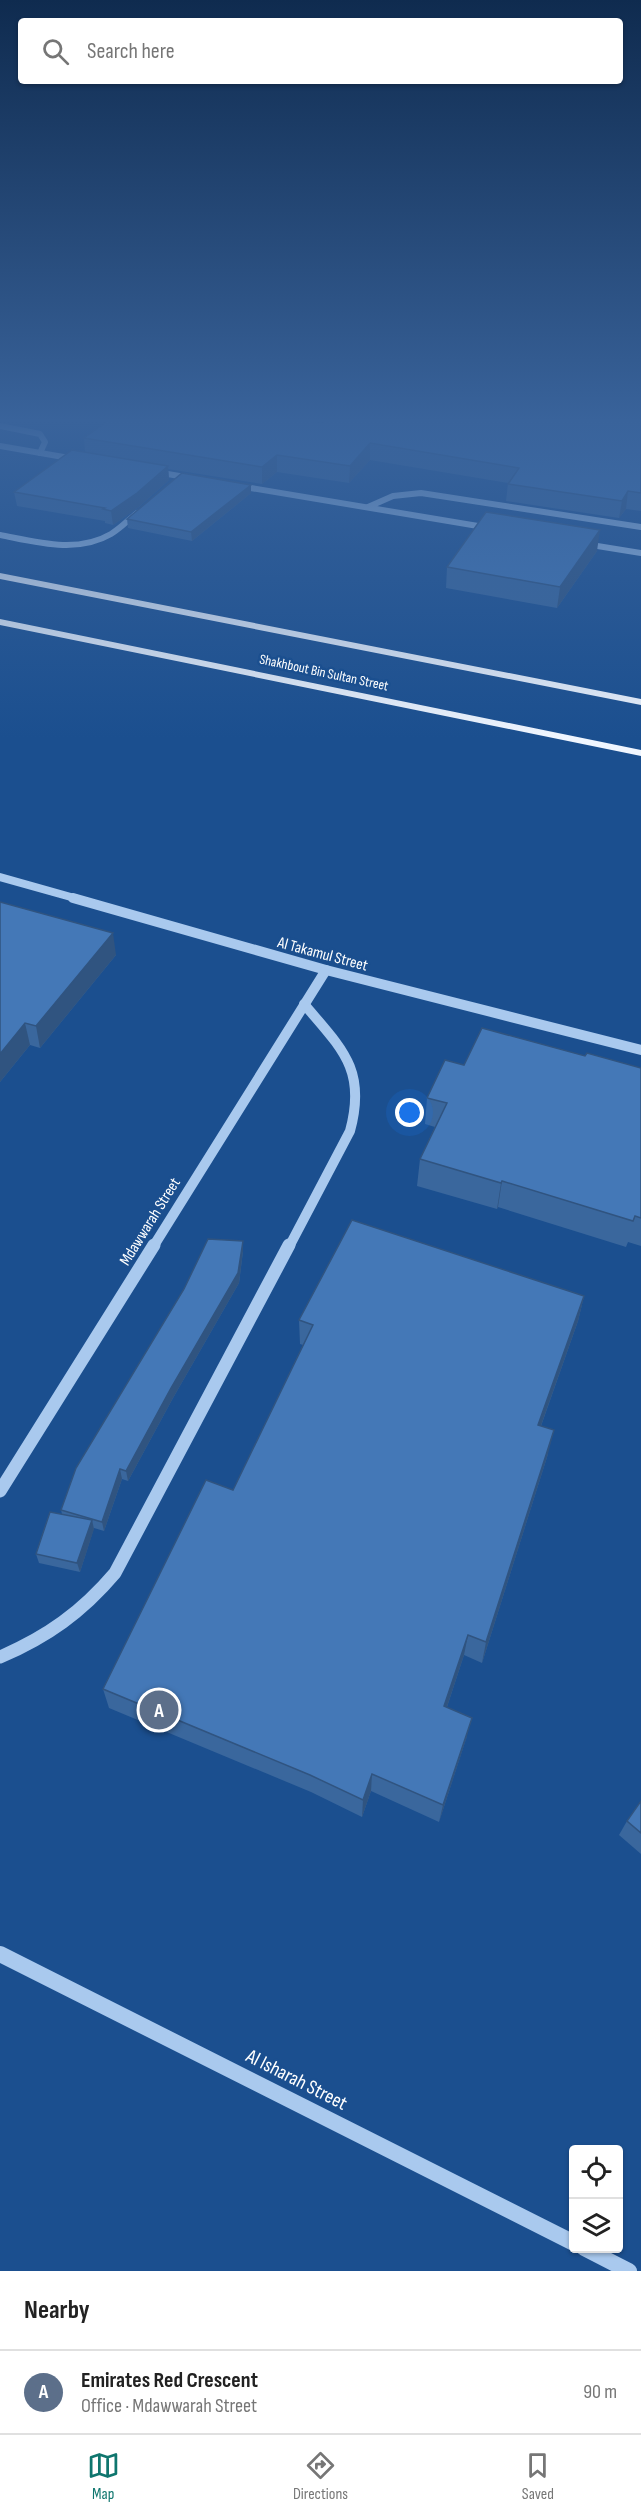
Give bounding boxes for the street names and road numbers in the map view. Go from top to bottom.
street label: Shakhbout Bin Sultan Street [258,651,390,694]
street label: Al Takamul Street [274,933,370,976]
street label: Mdawwarah Street [116,1174,185,1269]
street label: Al Isharah Street [241,2044,351,2116]

